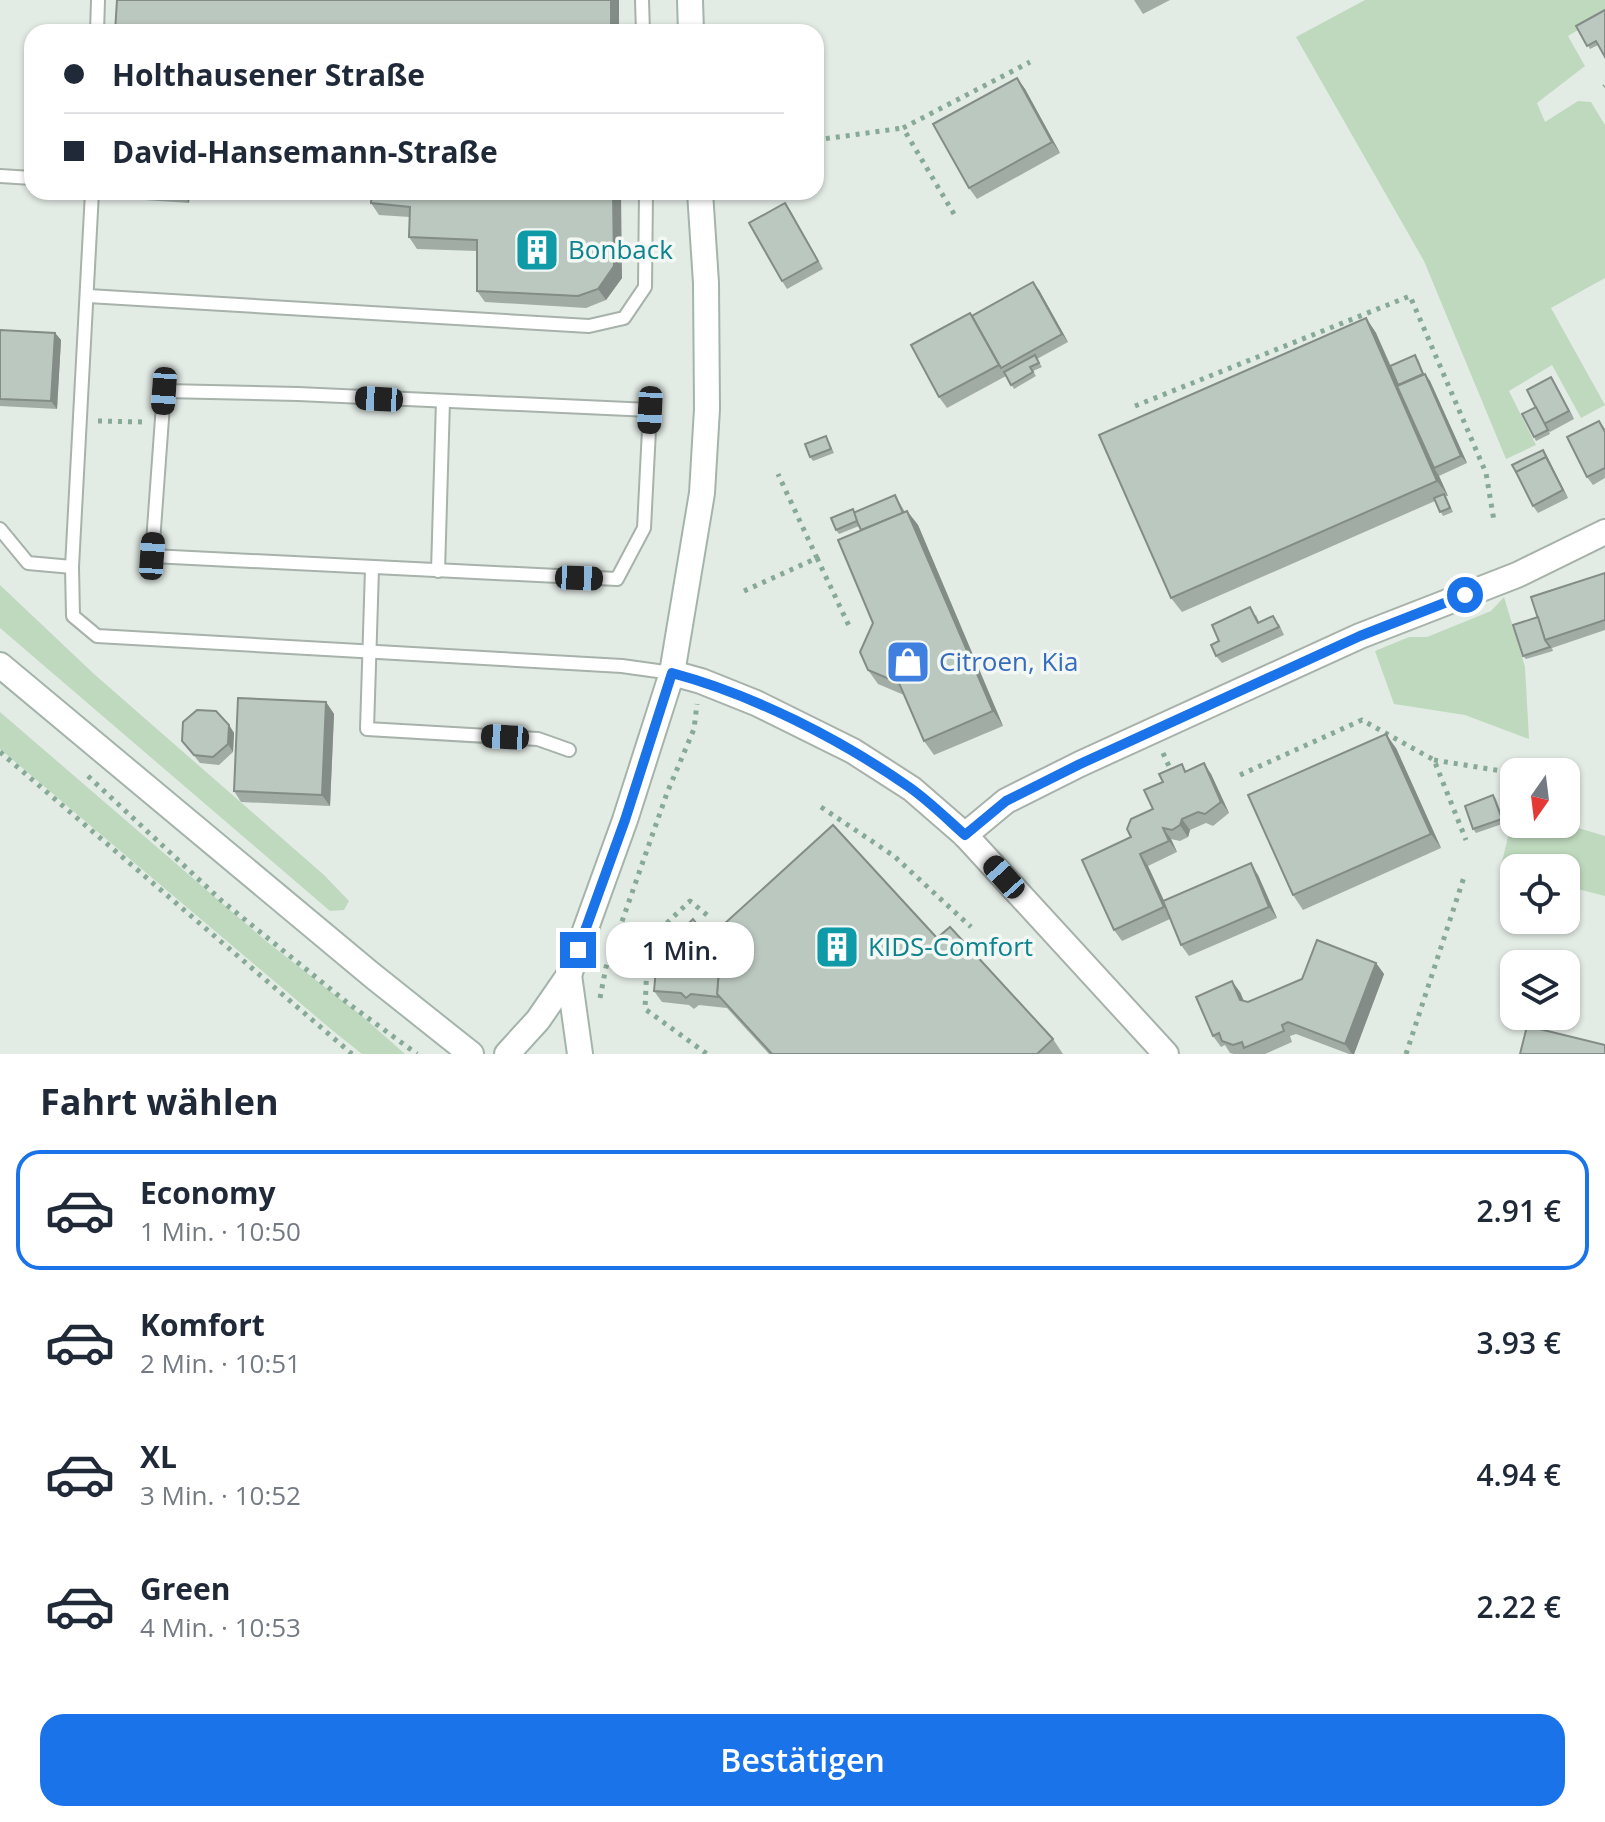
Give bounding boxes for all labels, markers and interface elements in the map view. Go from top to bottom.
text: Holthausener Straße [112,54,425,95]
text: David-Hansemann-Straße [112,131,498,172]
building icon: Bonback [513,226,561,274]
place label: Bonback [568,231,673,267]
car [150,366,178,416]
car [637,385,663,435]
car [354,386,404,412]
car [138,531,166,581]
car [555,565,603,591]
route start [1447,577,1483,613]
shop icon: Citroen, Kia [884,638,932,686]
place label: Citroen, Kia [939,643,1078,679]
car [480,724,530,750]
north arrow [1500,758,1580,838]
map controls [1500,758,1580,1030]
car [979,851,1029,903]
button: locate [1500,854,1580,934]
callout: 1 Min. [606,922,754,978]
building icon: KIDS-Comfort [813,923,861,971]
place label: KIDS-Comfort [868,928,1033,964]
route end [560,932,596,968]
text: 1 Min. [642,932,718,968]
button: layers [1500,950,1580,1030]
text: Fahrt wählen [40,1077,279,1126]
text: Economy [140,1172,276,1213]
icon: car [44,1174,116,1246]
text: 2.91 € [1476,1190,1561,1231]
text: 1 Min. · 10:50 [140,1213,301,1249]
text: Komfort [140,1304,265,1345]
icon: car [44,1306,116,1378]
text: 3.93 € [1476,1322,1561,1363]
text: 2 Min. · 10:51 [140,1345,301,1381]
text: XL [140,1436,177,1477]
icon: car [44,1438,116,1510]
text: 4.94 € [1476,1454,1561,1495]
text: 3 Min. · 10:52 [140,1477,301,1513]
text: Green [140,1568,231,1609]
icon: car [44,1570,116,1642]
text: 2.22 € [1476,1586,1561,1627]
text: 4 Min. · 10:53 [140,1609,301,1645]
button: Bestätigen [40,1714,1565,1806]

